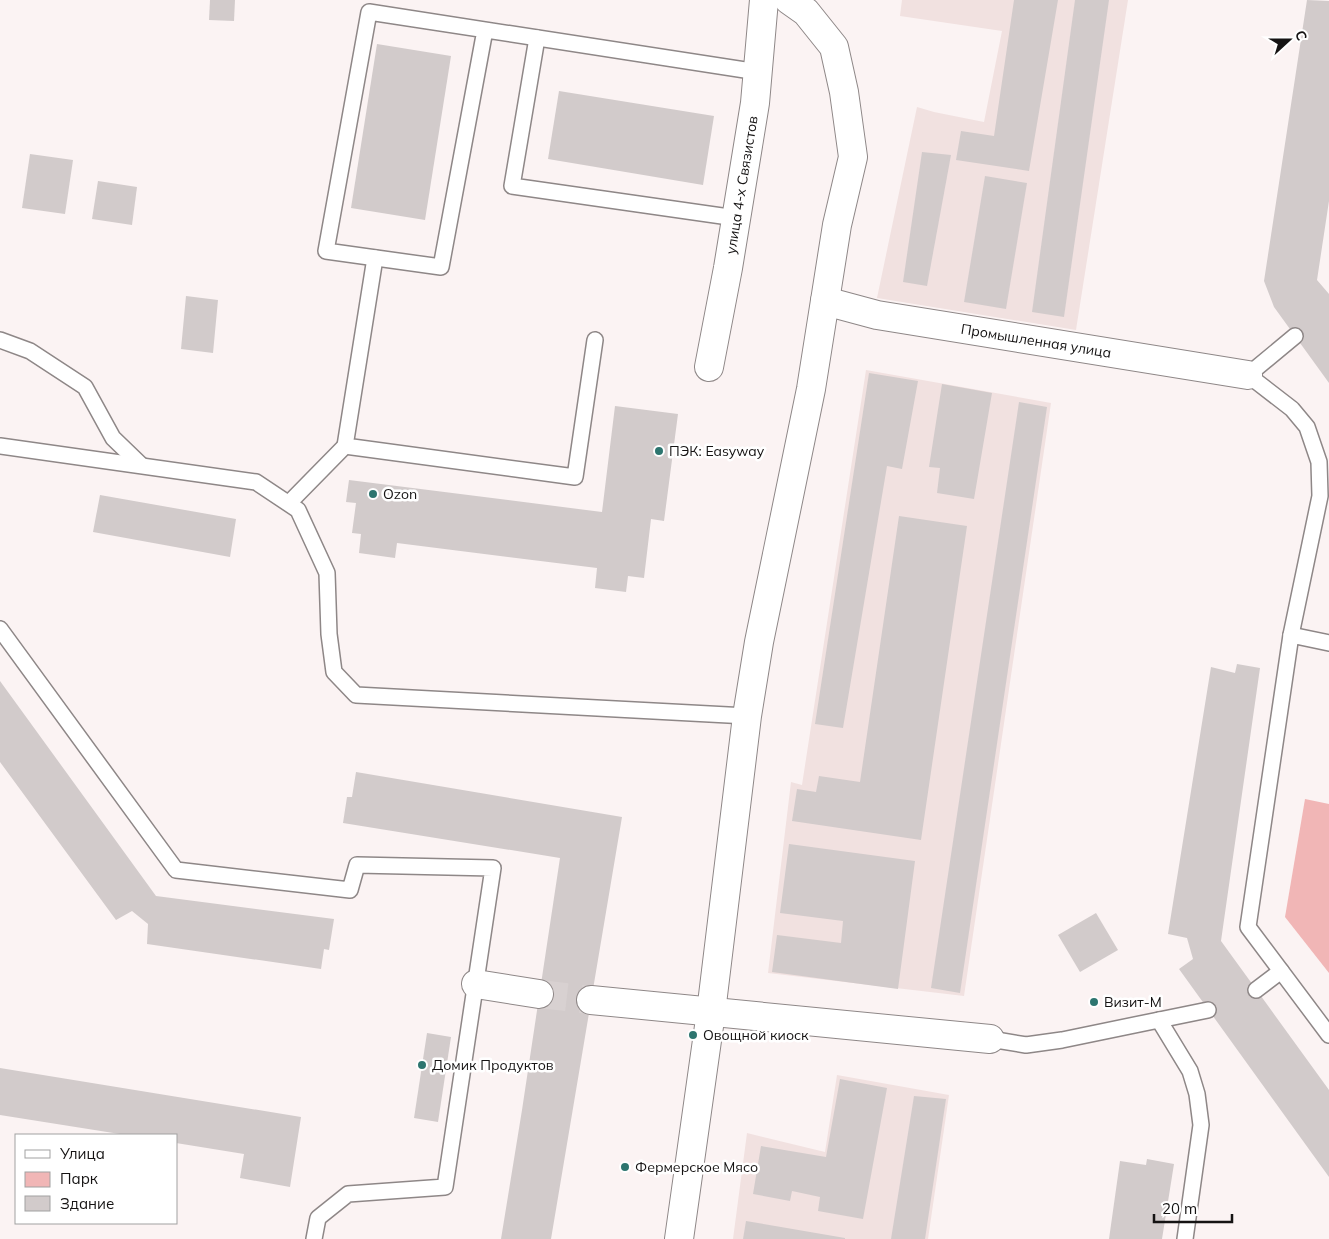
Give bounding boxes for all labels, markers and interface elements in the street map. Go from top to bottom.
north arrow [1264,15,1314,65]
text: С [1291,28,1311,43]
street label: улица 4-х Связистов [721,114,762,255]
street label: Промышленная улица [960,320,1113,362]
place label: ПЭК: Easyway [669,442,765,460]
marker: ПЭК: Easyway [653,445,665,457]
place label: Ozon [383,485,417,503]
marker: Ozon [367,488,379,500]
place label: Визит-М [1104,993,1162,1011]
marker: Визит-М [1088,996,1100,1008]
place label: Овощной киоск [703,1026,809,1044]
marker: Овощной киоск [687,1029,699,1041]
place label: Домик Продуктов [432,1056,554,1074]
marker: Домик Продуктов [416,1059,428,1071]
legend [15,1134,178,1224]
text: Улица [59,1144,105,1163]
place label: Фермерское Мясо [635,1158,758,1176]
marker: Фермерское Мясо [619,1161,631,1173]
text: Парк [60,1169,99,1188]
scale bar [1154,1192,1232,1224]
text: Здание [60,1194,114,1213]
text: 20 m [1162,1199,1197,1218]

